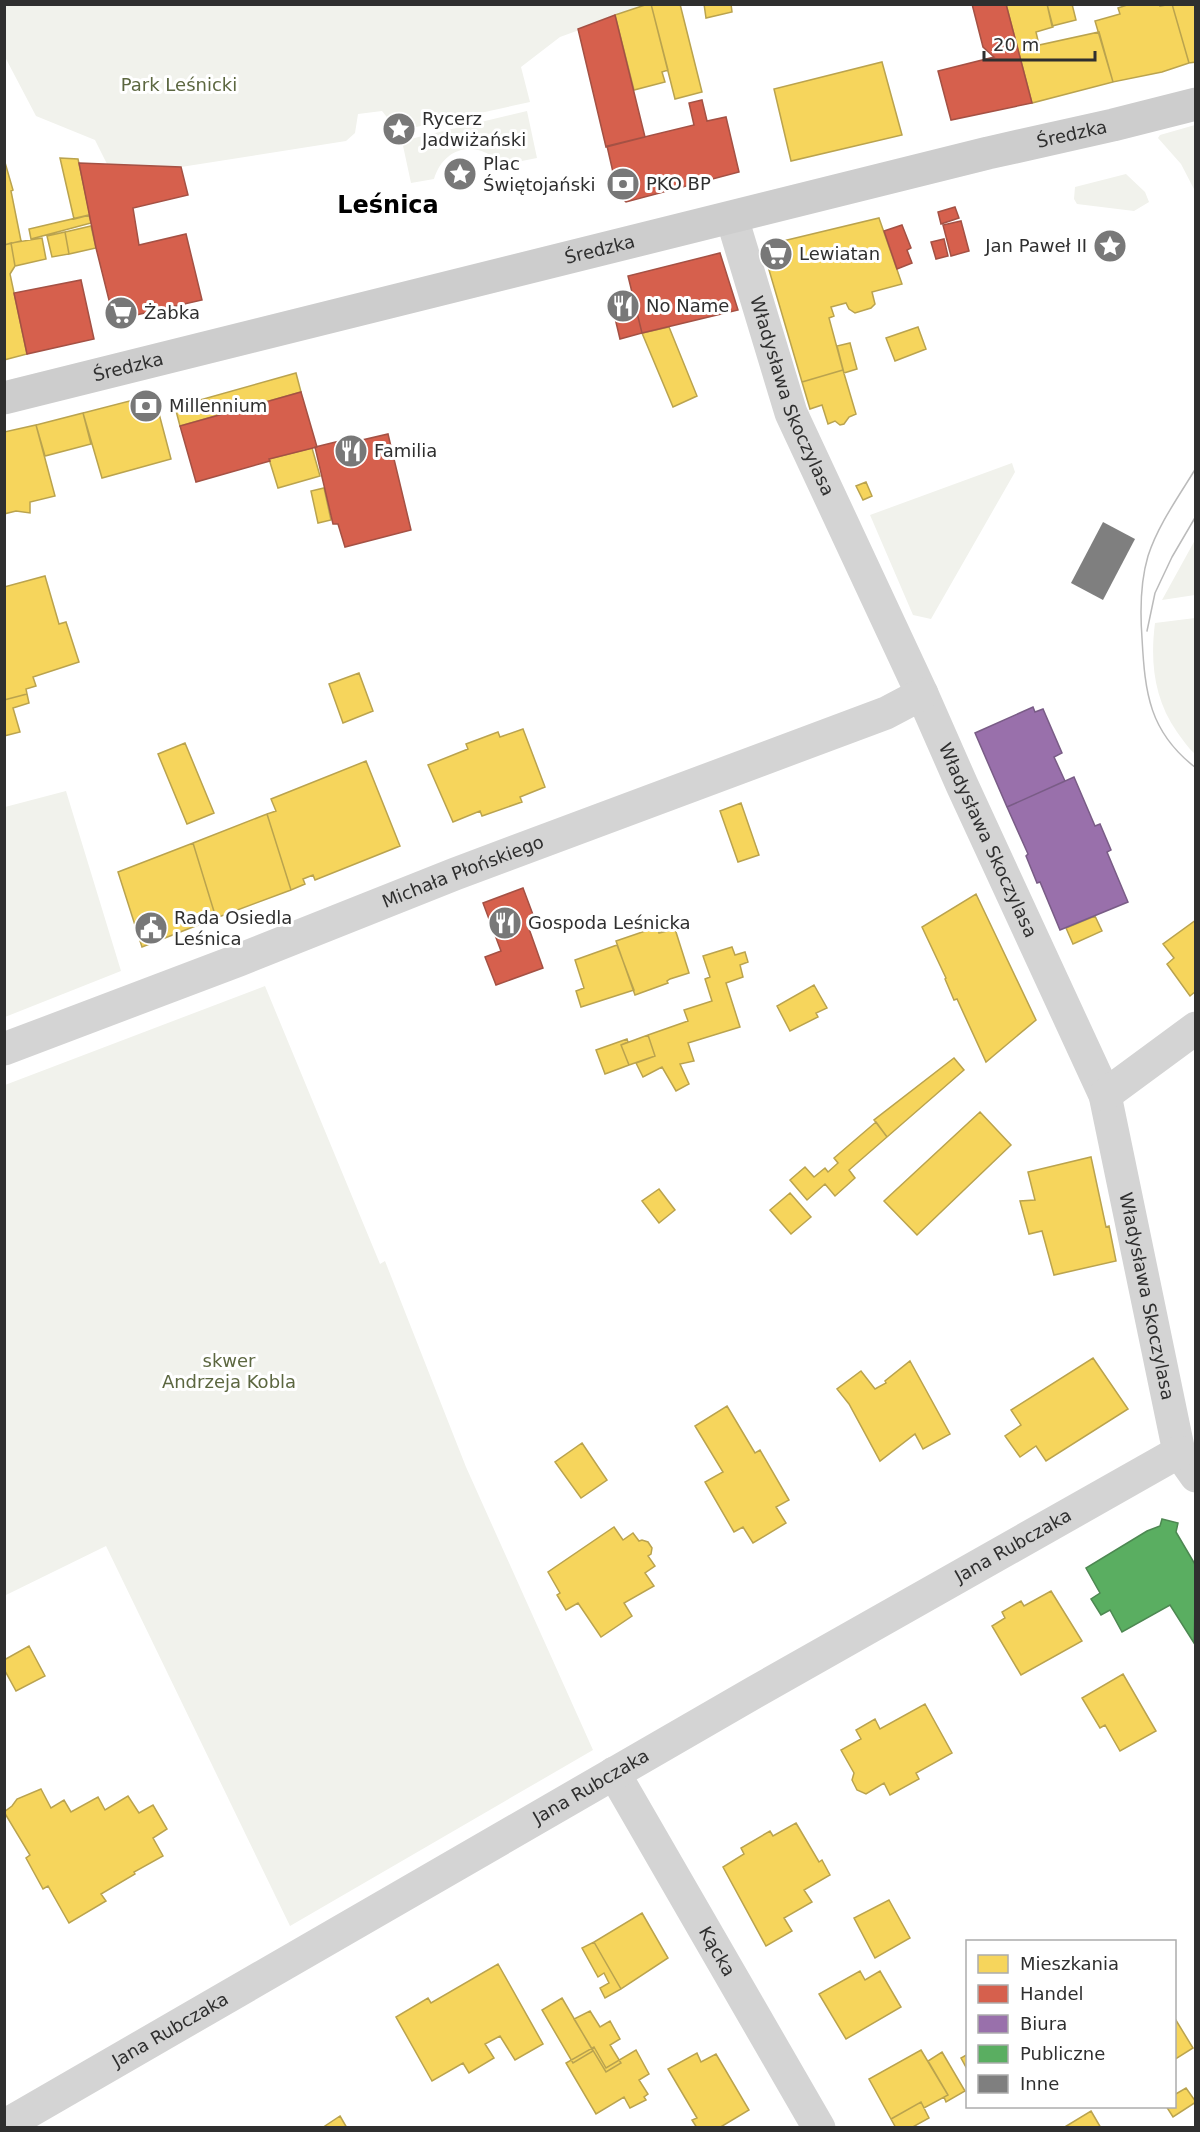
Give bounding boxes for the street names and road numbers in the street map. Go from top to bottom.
street label: Średzka [1035,116,1109,152]
street label: Średzka [562,230,637,268]
street label: Władysława Skoczylasa [746,293,839,499]
street label: Średzka [91,348,165,385]
street label: Władysława Skoczylasa [935,739,1042,941]
street label: Michała Płońskiego [379,831,547,912]
street label: Władysława Skoczylasa [1115,1190,1179,1402]
street label: Jana Rubczaka [950,1504,1075,1587]
street label: Jana Rubczaka [528,1745,653,1829]
street label: Kącka [695,1923,740,1980]
street label: Jana Rubczaka [107,1988,232,2072]

